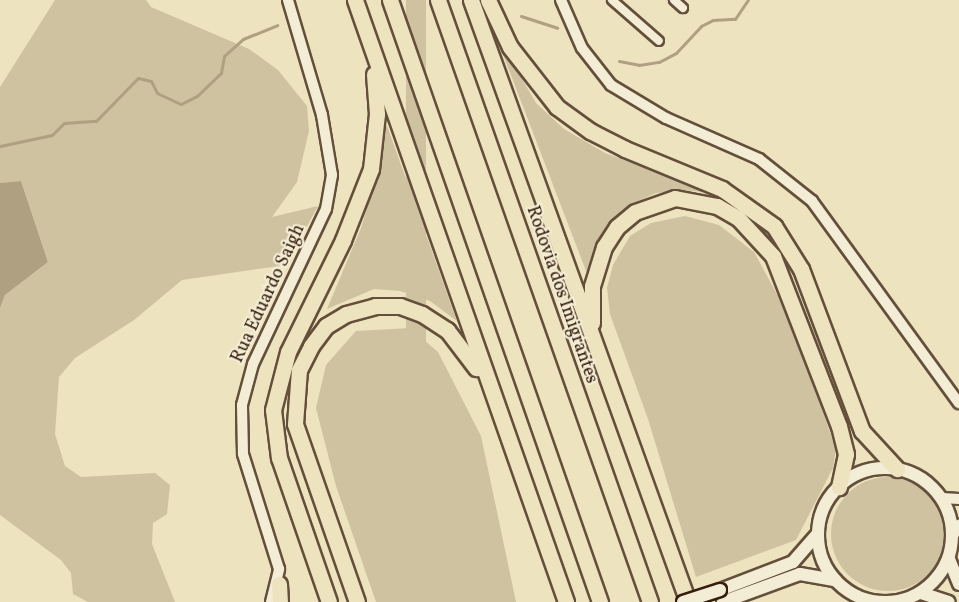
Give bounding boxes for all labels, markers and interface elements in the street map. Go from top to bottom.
street label: Rodovia dos Imigrantes [520,203,602,387]
street label: Rua Eduardo Saigh [227,221,311,367]

